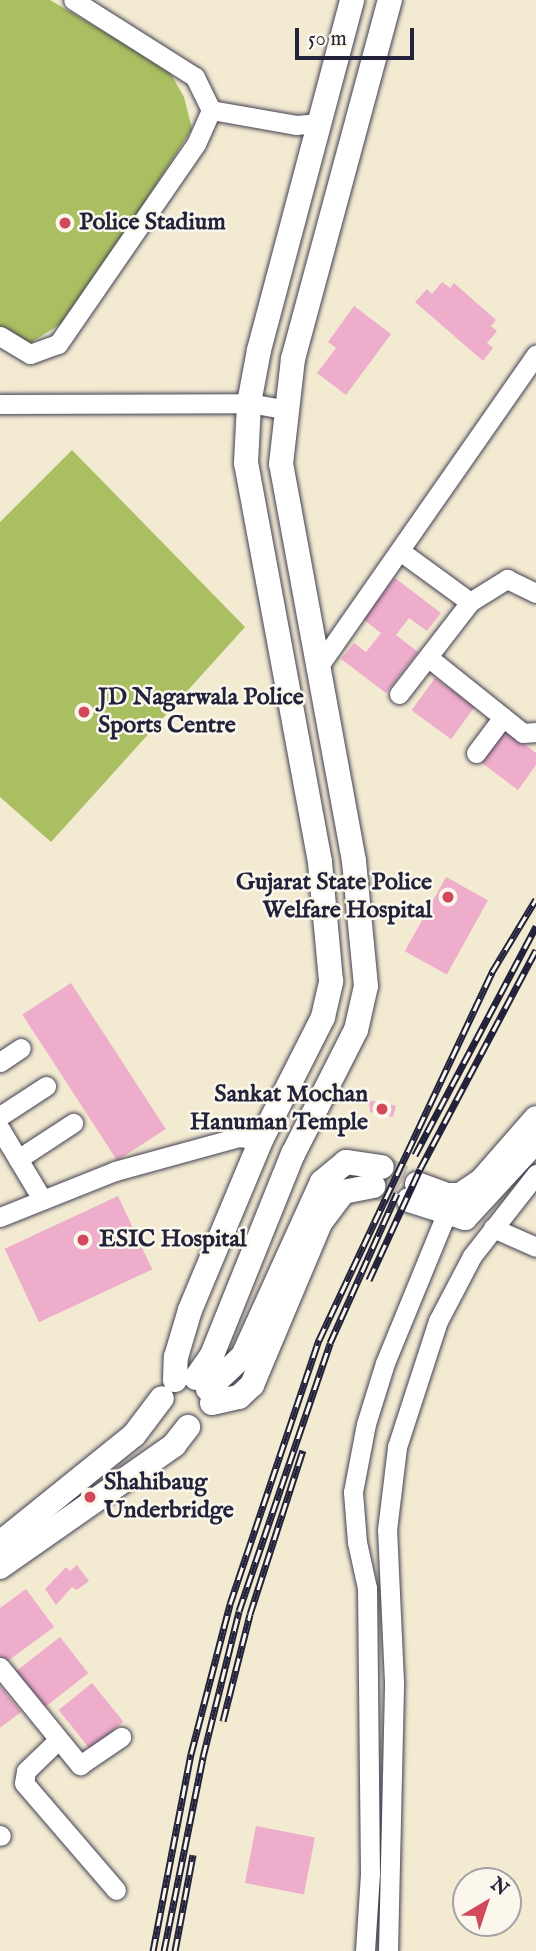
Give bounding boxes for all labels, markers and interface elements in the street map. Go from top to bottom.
scale bar [298,14,417,58]
text: 50 m [308,26,347,53]
place label: Police Stadium [79,209,226,237]
marker: Police Stadium [57,215,73,231]
place label: JD Nagarwala Police Sports Centre [98,684,304,740]
marker: JD Nagarwala Police Sports Centre [76,704,92,720]
place label: Gujarat State Police Welfare Hospital [236,869,432,925]
marker: Gujarat State Police Welfare Hospital [438,887,458,907]
place label: Sankat Mochan Hanuman Temple [190,1081,368,1137]
marker: Sankat Mochan Hanuman Temple [374,1101,390,1117]
place label: ESIC Hospital [99,1226,246,1254]
marker: ESIC Hospital [73,1230,93,1250]
place label: Shahibaug Underbridge [104,1469,234,1525]
marker: Shahibaug Underbridge [82,1489,98,1505]
north arrow [452,1867,522,1937]
text: N [485,1873,513,1902]

